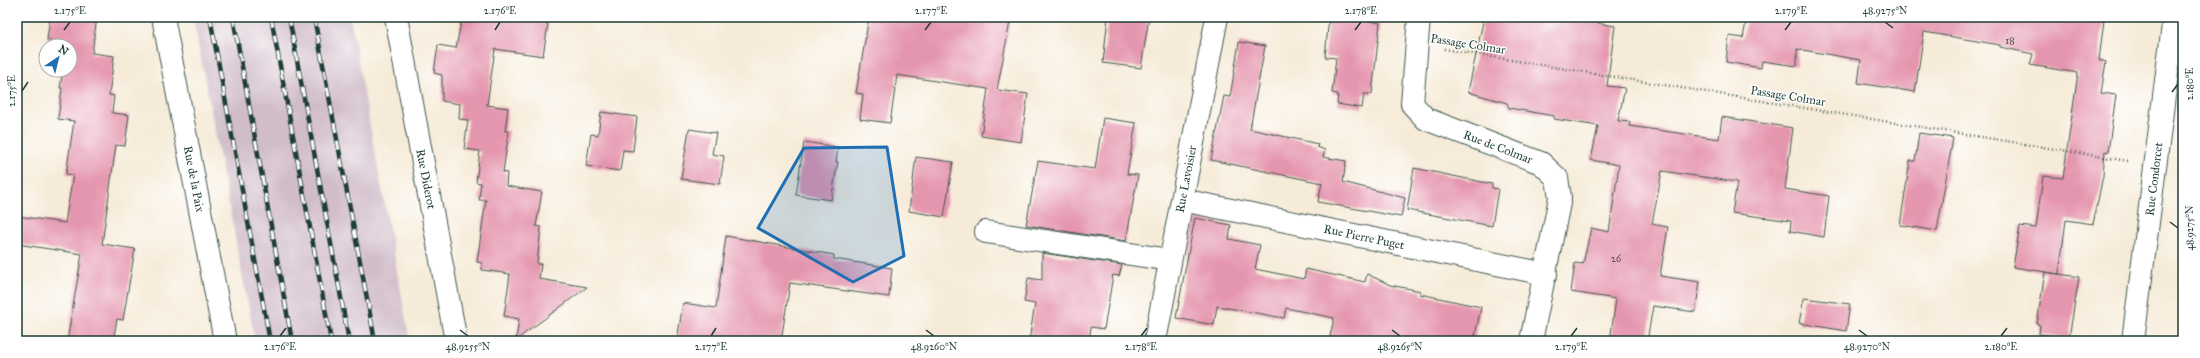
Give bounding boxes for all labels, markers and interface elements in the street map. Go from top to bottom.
text: 2.175°E [54,5,86,17]
text: 2.176°E [484,5,516,17]
text: 2.177°E [915,5,947,17]
text: 2.178°E [1345,5,1377,17]
text: 2.179°E [1775,5,1807,17]
text: 48.9275°N [1862,5,1908,17]
street label: Passage Colmar [1429,31,1507,58]
house number: 18 [2005,35,2015,47]
north arrow [38,38,78,78]
text: N [56,42,72,59]
text: 2.180°E [2184,67,2196,101]
text: 2.175°E [6,75,18,107]
street label: Passage Colmar [1749,83,1827,110]
street label: Rue de Colmar [1461,127,1535,167]
street label: Rue Condorcet [2143,141,2166,217]
street label: Rue Lavoisier [1173,144,1199,214]
street label: Rue de la Paix [181,145,207,214]
street label: Rue Diderot [413,148,439,211]
text: 48.9275°N [2184,205,2196,251]
street label: Rue Pierre Puget [1322,222,1406,254]
house number: 26 [1611,253,1622,265]
text: 2.176°E [264,341,296,353]
text: 48.9255°N [446,341,491,353]
text: 2.177°E [695,341,727,353]
text: 48.9260°N [911,341,958,353]
text: 2.178°E [1125,341,1157,353]
text: 48.9265°N [1377,341,1423,353]
text: 2.179°E [1555,341,1587,353]
text: 48.9270°N [1844,341,1891,353]
text: 2.180°E [1984,341,2018,353]

